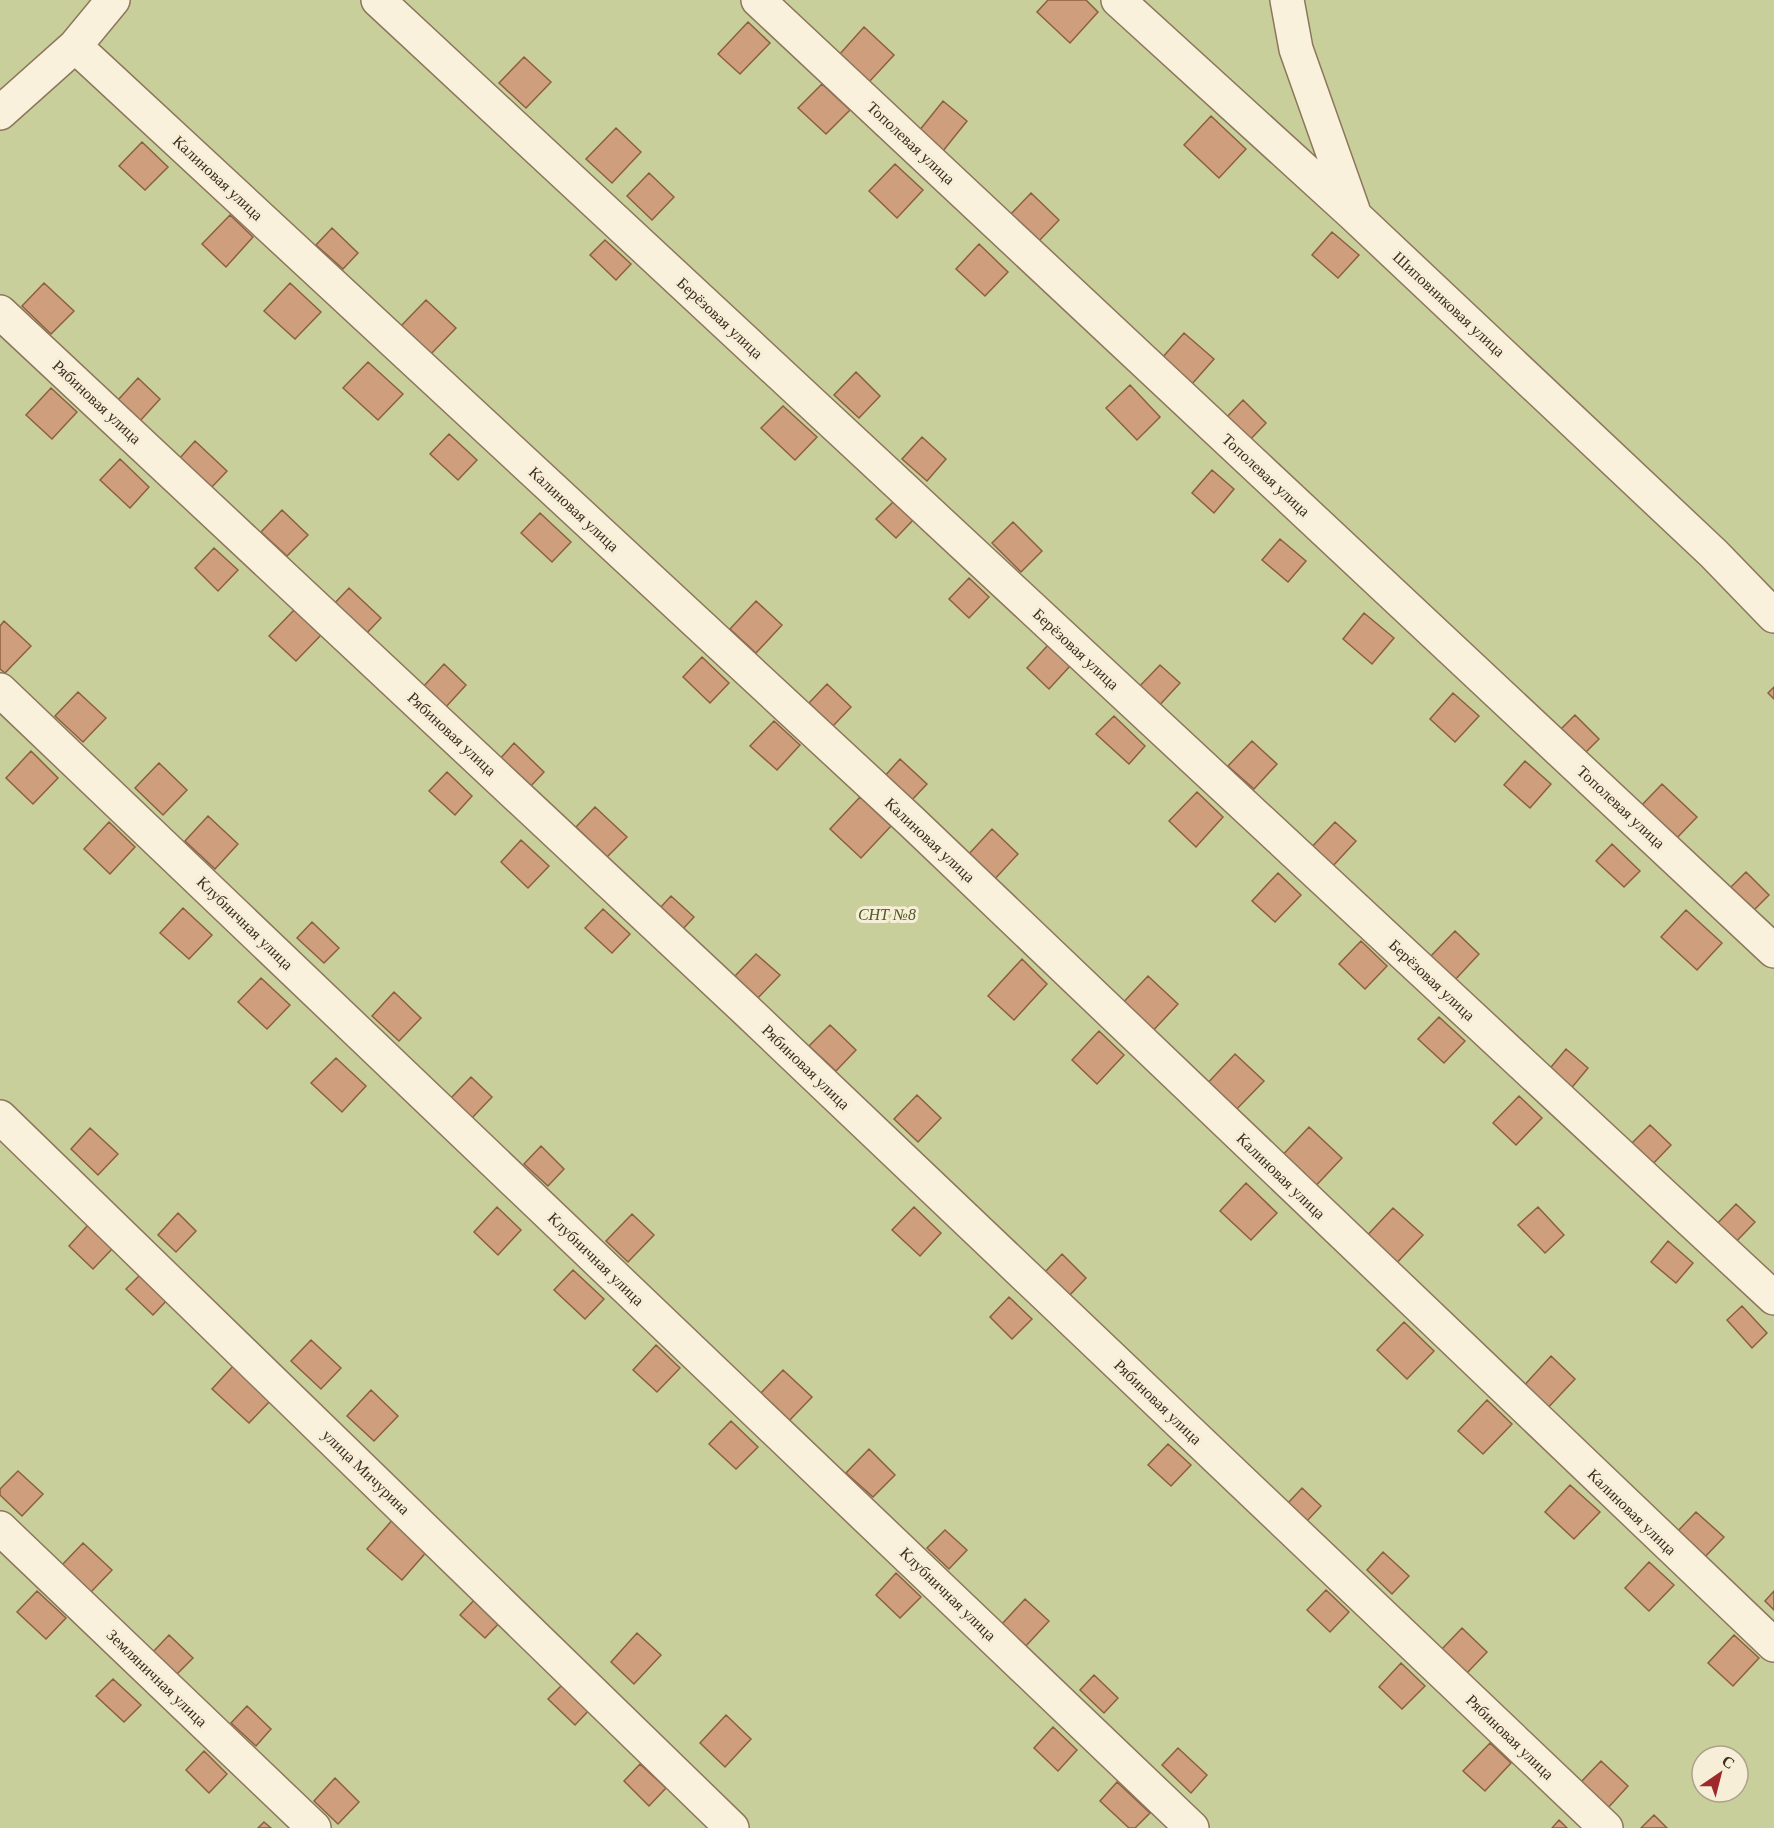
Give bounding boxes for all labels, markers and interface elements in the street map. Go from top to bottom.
street label: Тополевая улица [863,98,958,189]
street label: Калиновая улица [169,132,266,225]
street label: Шиповниковая улица [1389,248,1508,361]
street label: Берёзовая улица [673,274,766,363]
street label: Рябиновая улица [49,357,145,448]
street label: Тополевая улица [1218,430,1313,521]
street label: Калиновая улица [525,463,622,556]
street label: Берёзовая улица [1029,605,1122,694]
street label: Рябиновая улица [404,689,500,780]
street label: Тополевая улица [1573,762,1668,853]
street label: Калиновая улица [881,794,978,887]
street label: Клубничная улица [193,873,296,974]
park label: СНТ №8 [858,906,916,923]
street label: Берёзовая улица [1385,936,1478,1025]
street label: Рябиновая улица [758,1021,853,1114]
street label: Калиновая улица [1233,1130,1329,1223]
street label: Клубничная улица [544,1209,647,1310]
street label: Рябиновая улица [1110,1356,1205,1449]
street label: улица Мичурина [318,1426,413,1519]
street label: Калиновая улица [1584,1466,1680,1559]
street label: Клубничная улица [896,1544,999,1645]
street label: Земляничная улица [103,1626,210,1731]
street label: Рябиновая улица [1462,1691,1557,1784]
north arrow [1690,1744,1750,1804]
text: С [1719,1752,1738,1772]

